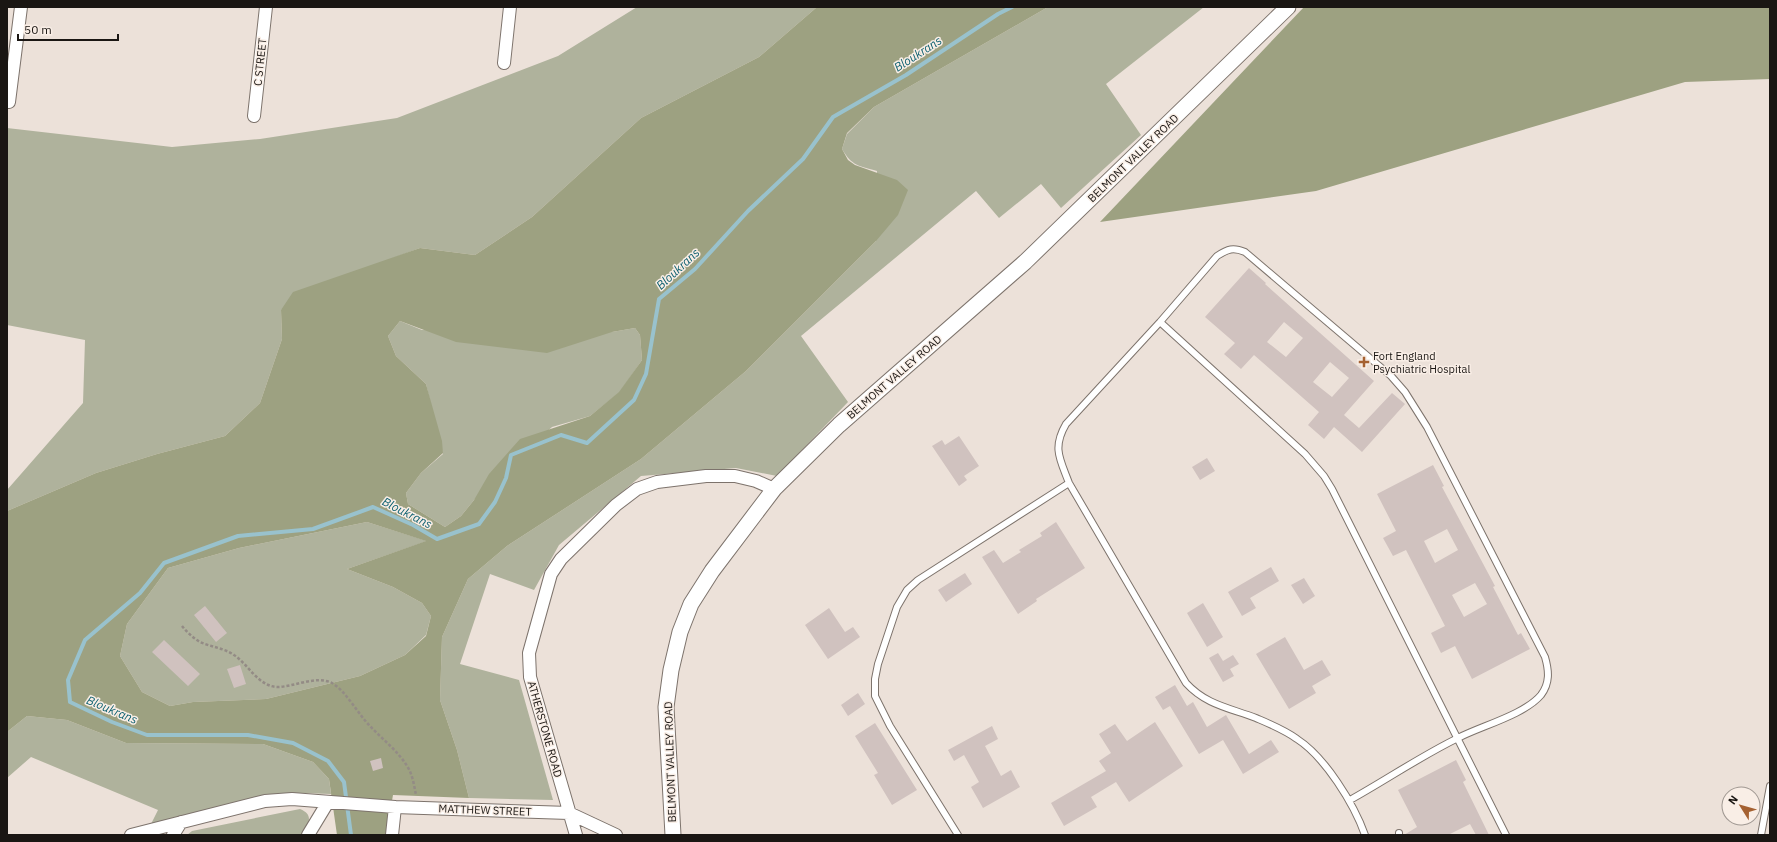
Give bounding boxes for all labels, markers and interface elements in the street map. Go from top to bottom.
scale bar [18,16,118,42]
text: 50 m [24,22,52,37]
water label: Bloukrans [891,32,945,75]
street label: C STREET [251,37,270,87]
street label: BELMONT VALLEY ROAD [1085,111,1181,205]
water label: Bloukrans [653,245,703,293]
street label: BELMONT VALLEY ROAD [844,332,944,422]
place label: Fort England Psychiatric Hospital [1373,349,1470,376]
marker: Fort England Psychiatric Hospital [1358,356,1370,368]
water label: Bloukrans [380,494,435,532]
street label: ATHERSTONE ROAD [525,679,565,779]
water label: Bloukrans [84,692,140,727]
street label: BELMONT VALLEY ROAD [661,701,679,823]
north arrow [1721,786,1761,826]
text: N [1725,793,1741,807]
street label: MATTHEW STREET [438,801,533,819]

